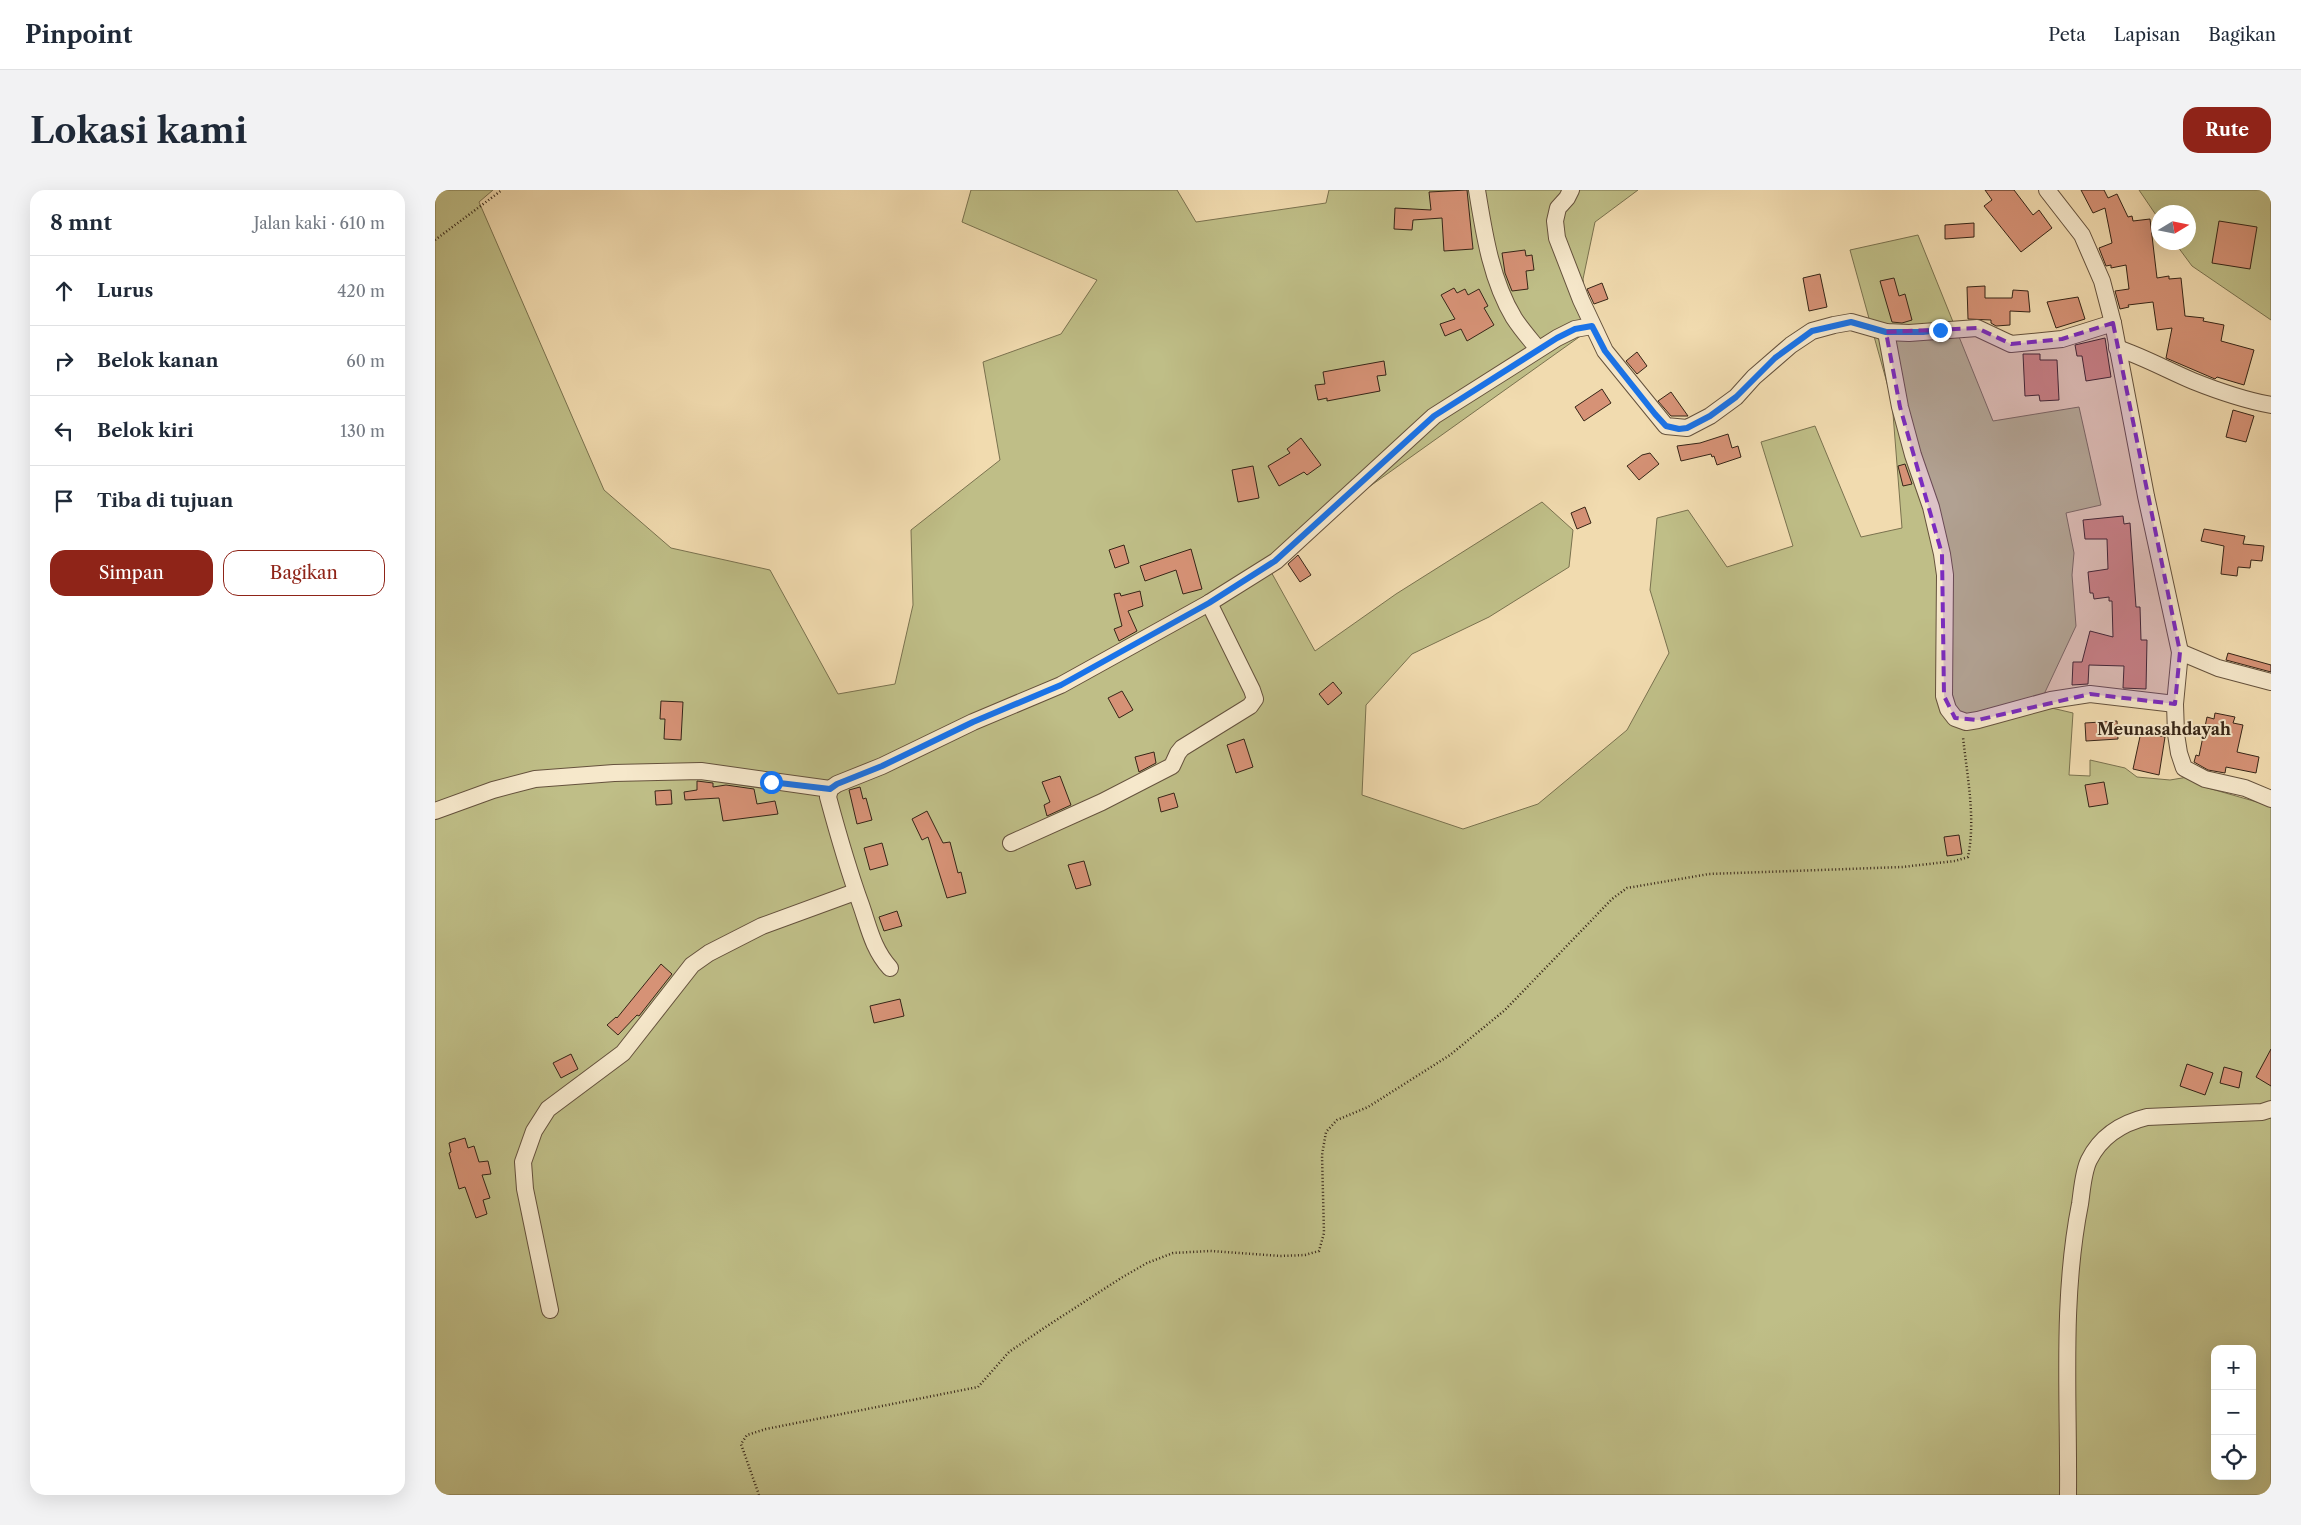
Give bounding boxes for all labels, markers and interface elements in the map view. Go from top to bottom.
text: Pinpoint [25,20,132,49]
text: Peta [2048,24,2086,46]
text: Lapisan [2114,24,2180,46]
text: Bagikan [2208,24,2276,46]
button: Rute [2183,107,2271,153]
text: Lokasi kami [30,109,247,152]
north arrow [2151,205,2196,250]
text: 8 mnt [50,210,112,235]
text: Jalan kaki · 610 m [254,213,385,233]
icon: ahead [50,277,78,305]
text: Lurus [97,279,153,302]
text: 420 m [337,281,385,301]
route end [1929,319,1952,342]
icon: right [50,347,78,375]
text: Belok kanan [97,349,219,372]
text: 60 m [346,351,385,371]
icon: left [50,417,78,445]
text: Belok kiri [97,419,194,442]
text: 130 m [340,421,385,441]
icon: arrive [50,487,78,515]
text: Tiba di tujuan [97,489,233,512]
button: Simpan [50,550,213,596]
button: Bagikan [223,550,385,596]
district label: Meunasahdayah [2097,719,2231,739]
route start [760,771,783,794]
map controls [2211,1345,2256,1480]
button: + [2211,1345,2256,1390]
button: − [2211,1390,2256,1435]
button: locate [2211,1435,2256,1480]

